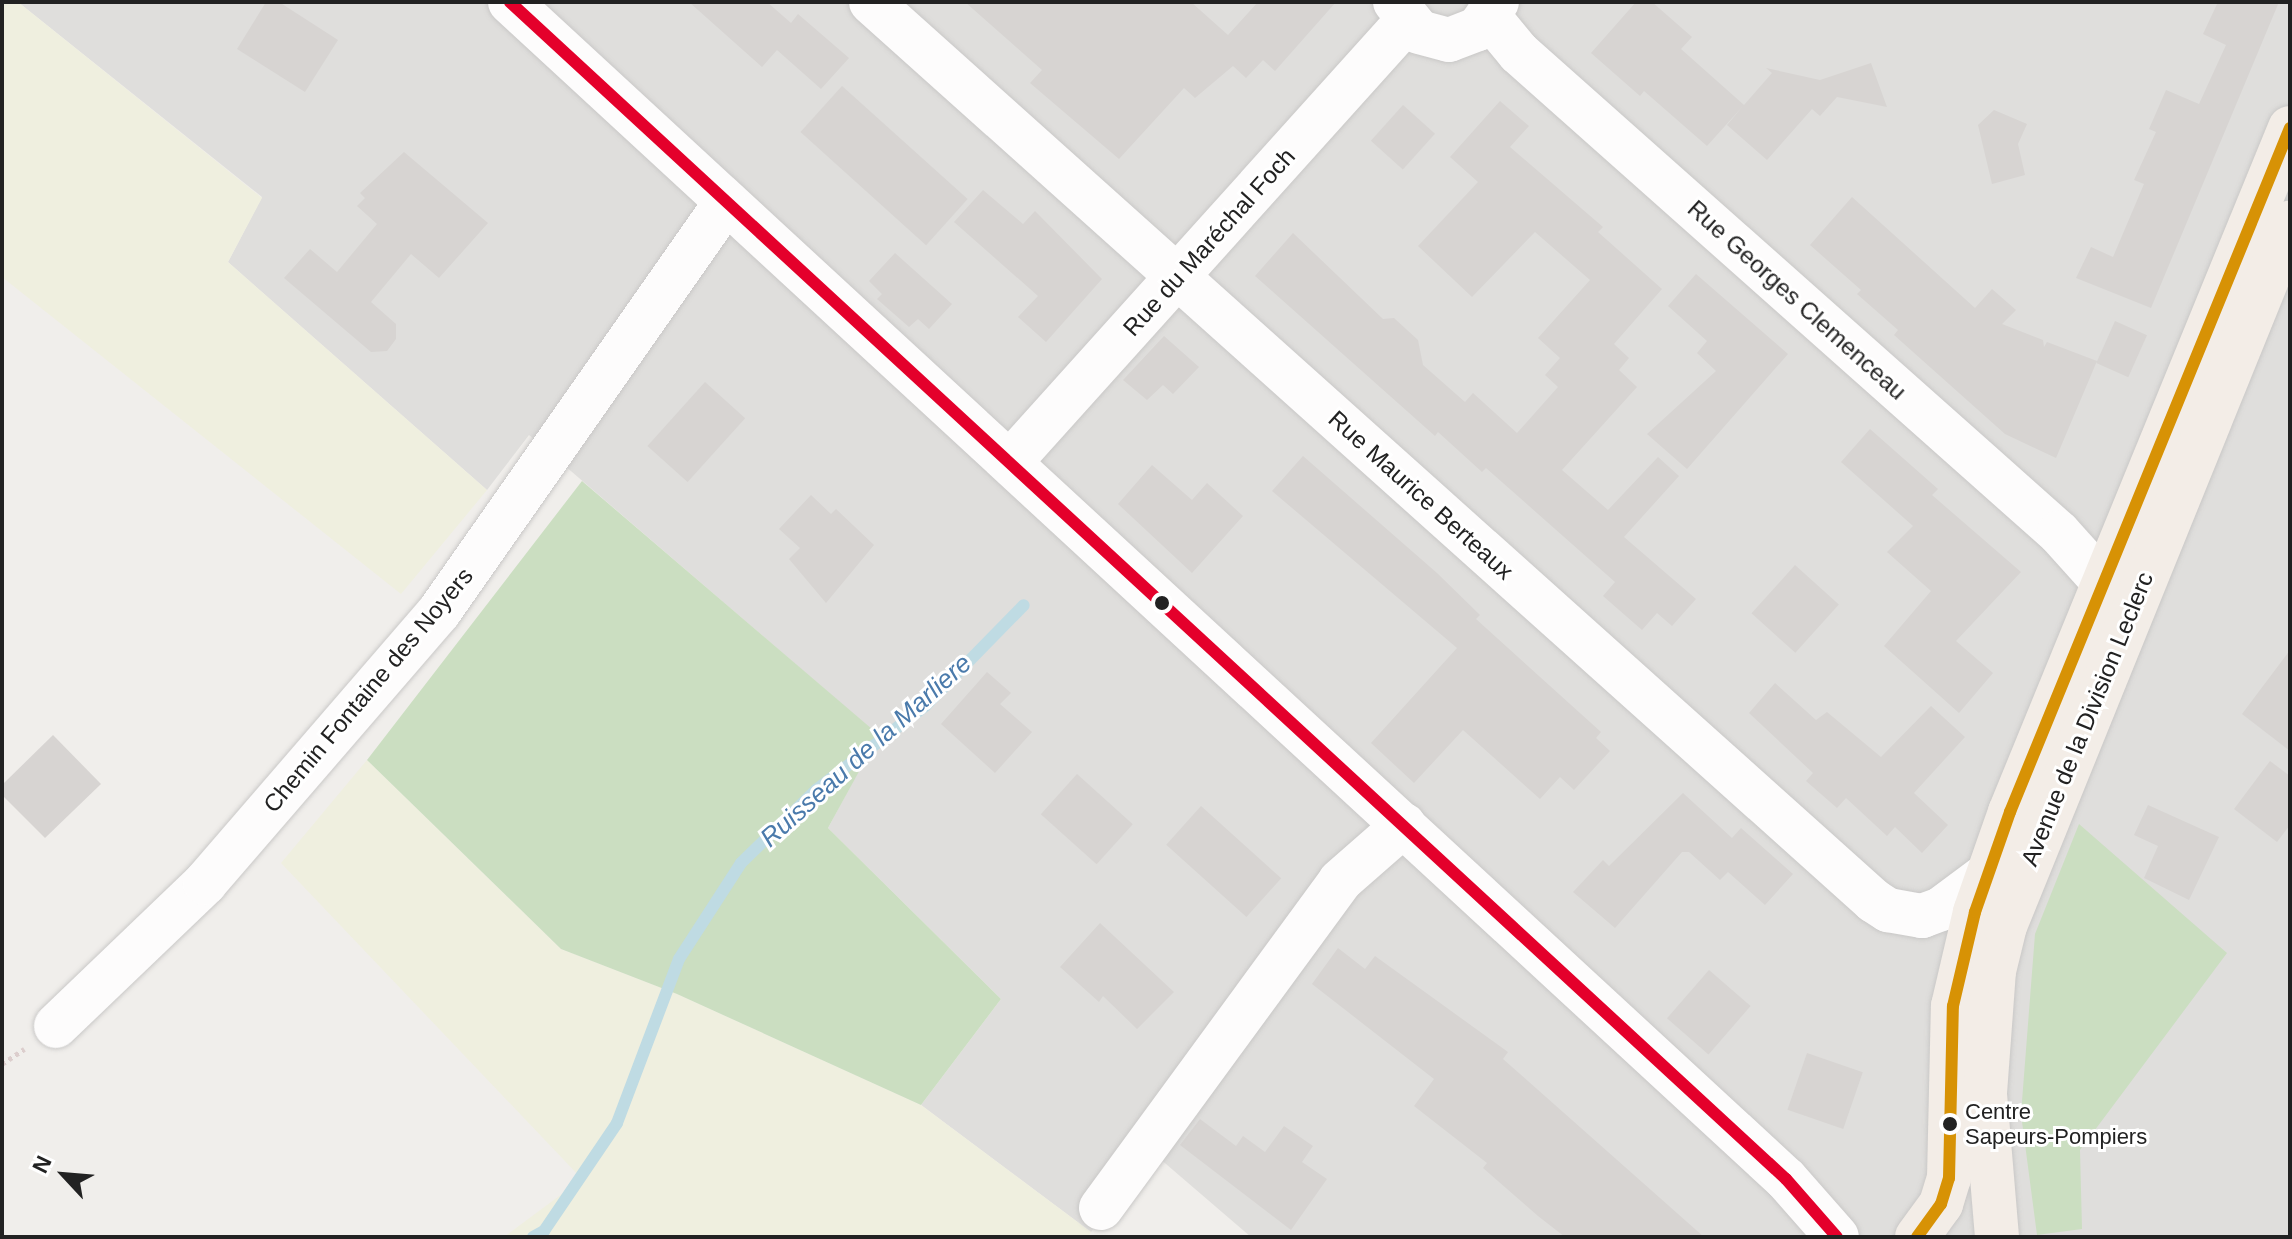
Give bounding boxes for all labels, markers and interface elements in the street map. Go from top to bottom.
street label: Rue du Maréchal Foch [1117,142,1301,342]
street label: Rue Georges Clemenceau [1682,194,1912,406]
street label: Rue Maurice Berteaux [1323,404,1519,586]
street label: Chemin Fontaine des Noyers [257,562,479,818]
street label: Avenue de la Division Leclerc [2015,568,2159,870]
unlabelled marker [1154,595,1170,611]
water label: Ruisseau de la Marliere [754,648,978,854]
place label: Centre Sapeurs-Pompiers [1965,1098,2147,1150]
marker: Centre Sapeurs-Pompiers [1942,1116,1958,1132]
north arrow [24,1135,104,1215]
text: N [27,1152,57,1177]

